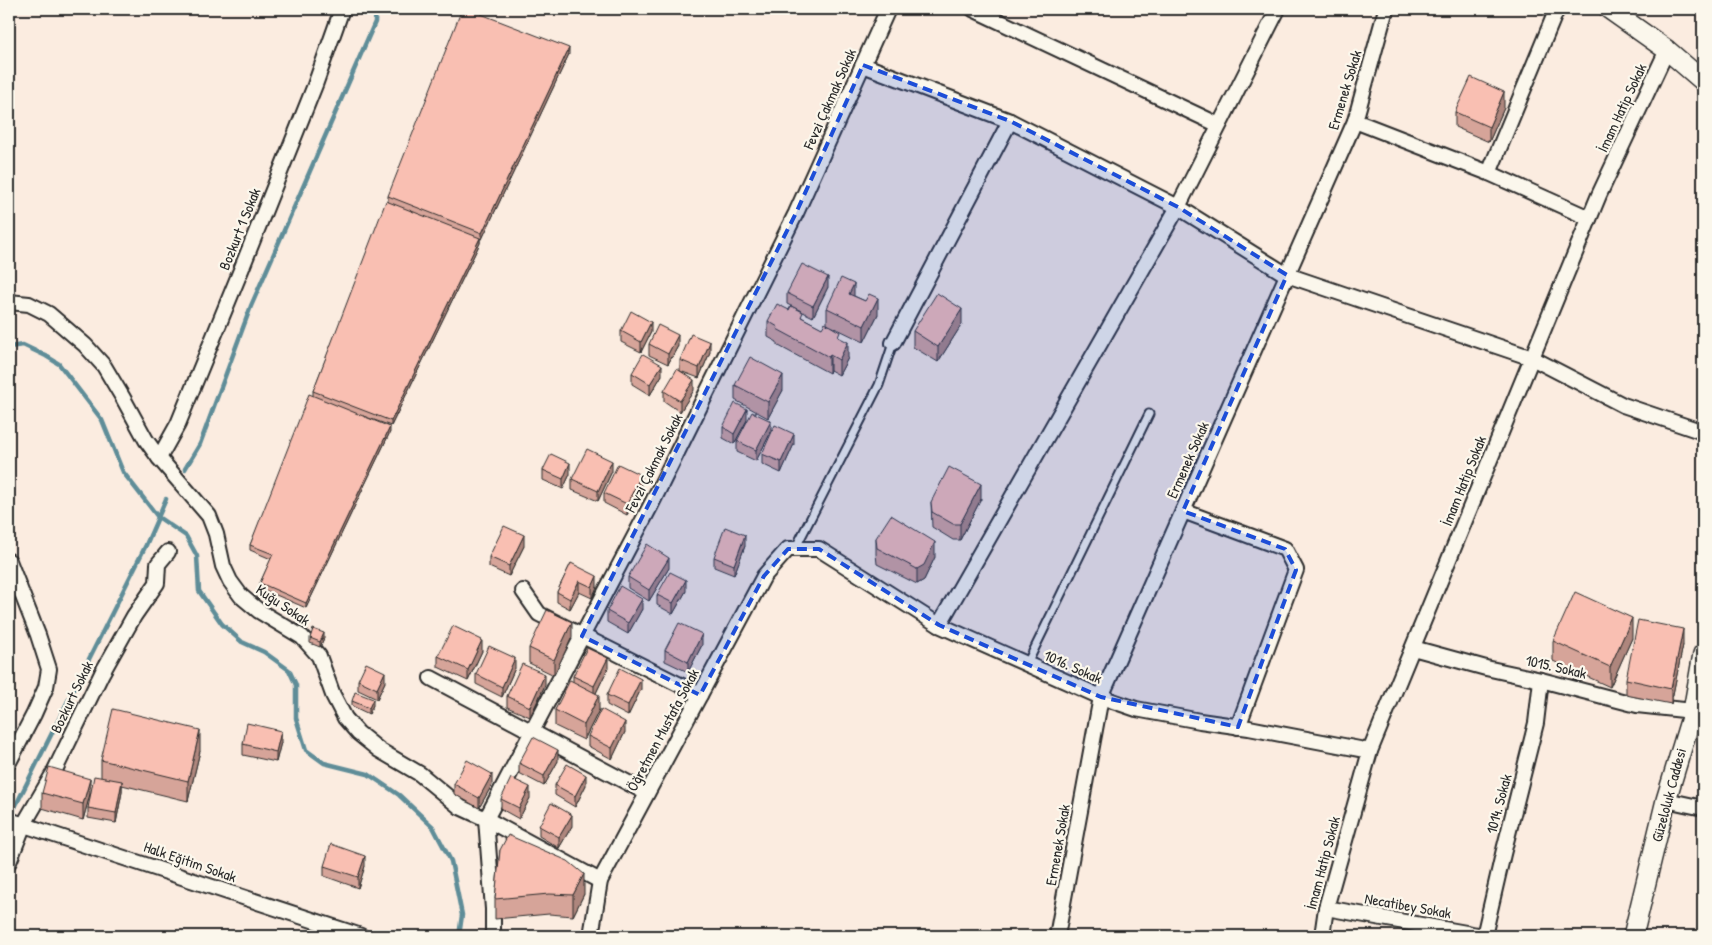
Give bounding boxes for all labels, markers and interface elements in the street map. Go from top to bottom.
street label: Fevzi Çakmak Sokak [798,45,861,153]
street label: Ermenek Sokak [1322,47,1367,132]
street label: İmam Hatip Sokak [1592,60,1651,156]
street label: Bozkurt 1 Sokak [214,185,266,273]
street label: Fevzi Çakmak Sokak [619,410,687,517]
street label: Ermenek Sokak [1161,418,1214,502]
street label: İmam Hatip Sokak [1436,432,1491,529]
street label: Kuğu Sokak [252,579,315,630]
street label: 1016. Sokak [1041,644,1106,689]
street label: 1015. Sokak [1524,649,1589,684]
street label: Bozkurt Sokak [45,657,98,736]
street label: Öğretmen Mustafa Sokak [621,665,704,795]
street label: Güzeloluk Caddesi [1646,746,1691,844]
street label: 1014. Sokak [1480,772,1517,836]
street label: Ermenek Sokak [1040,803,1075,887]
street label: İmam Hatip Sokak [1300,814,1345,912]
street label: Halk Eğitim Sokak [141,836,239,887]
street label: Necatibey Sokak [1363,888,1453,923]

